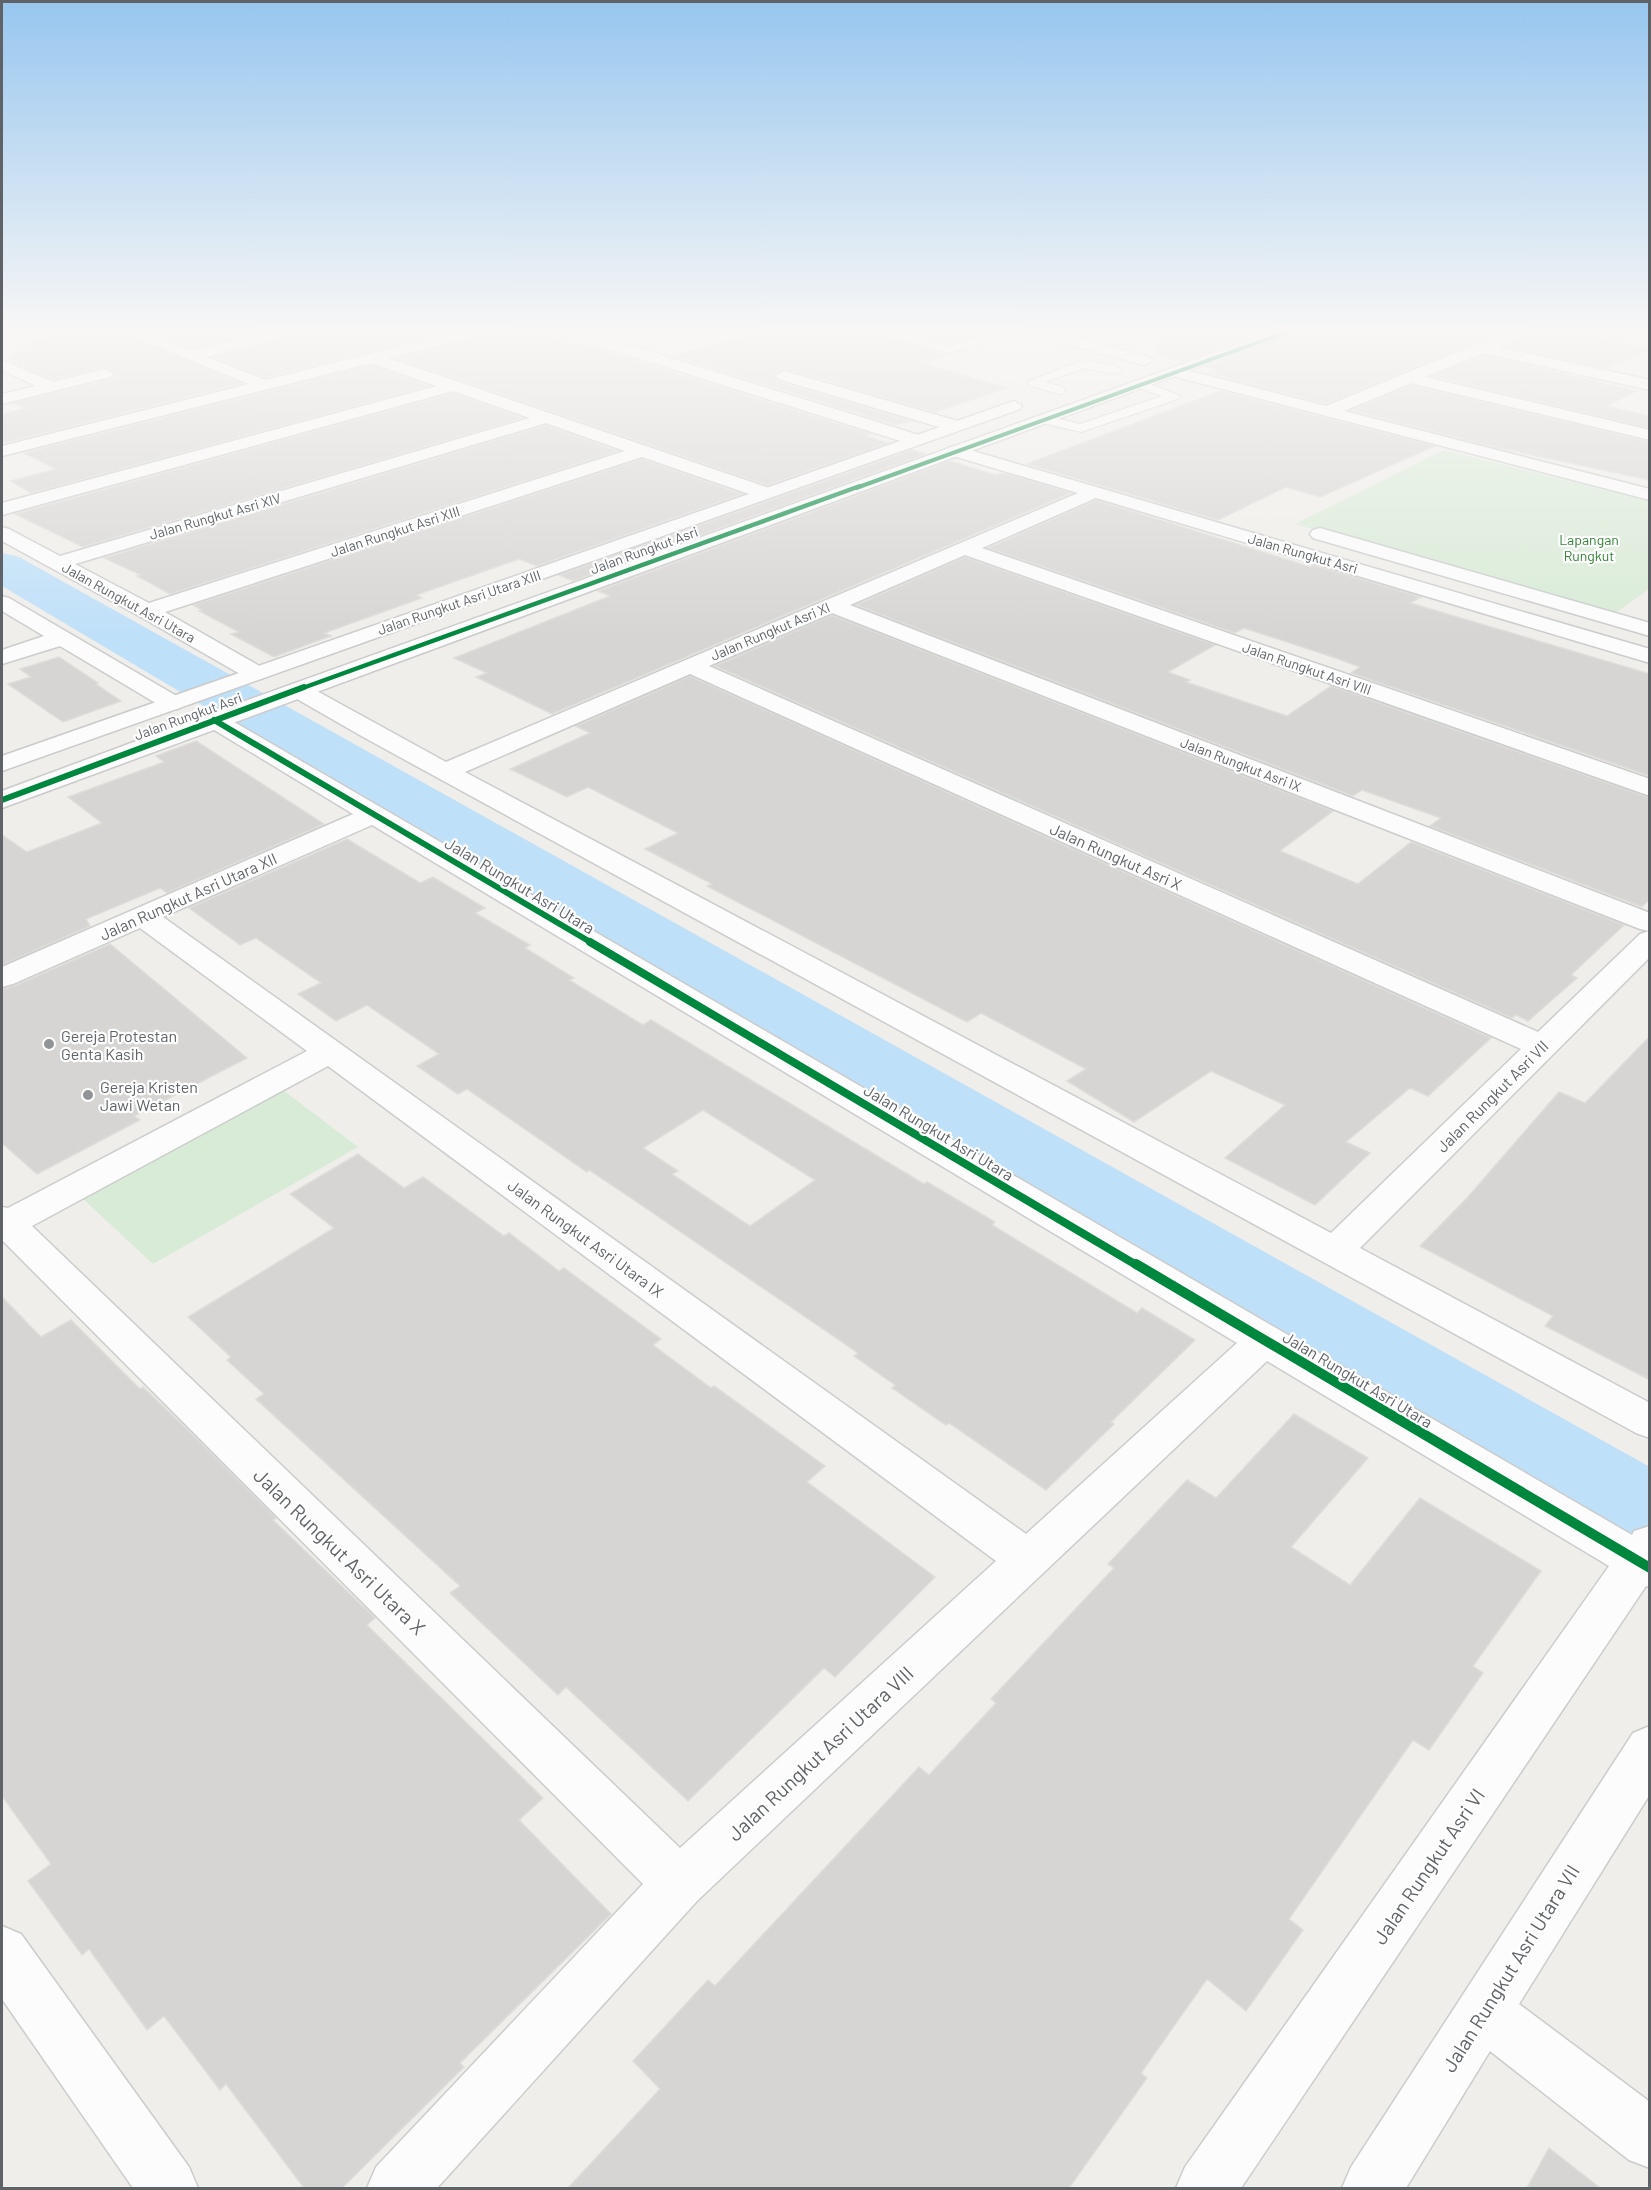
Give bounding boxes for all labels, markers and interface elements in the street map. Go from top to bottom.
street label: Jalan Rungkut Asri XIV [147,489,283,543]
street label: Jalan Rungkut Asri XIII [328,502,462,560]
street label: Jalan Rungkut Asri [588,523,700,577]
street label: Jalan Rungkut Asri [1246,529,1360,577]
park label: Lapangan Rungkut [1559,531,1619,564]
street label: Jalan Rungkut Asri Utara [59,558,199,646]
street label: Jalan Rungkut Asri Utara XIII [375,566,543,638]
street label: Jalan Rungkut Asri XI [708,598,832,664]
street label: Jalan Rungkut Asri VIII [1240,638,1374,698]
street label: Jalan Rungkut Asri [132,689,244,743]
street label: Jalan Rungkut Asri IX [1178,733,1304,795]
street label: Jalan Rungkut Asri X [1047,818,1185,894]
street label: Jalan Rungkut Asri Utara [442,833,598,937]
street label: Jalan Rungkut Asri Utara XII [96,848,280,944]
place label: Gereja Protestan Genta Kasih [61,1026,177,1063]
street label: Jalan Rungkut Asri VII [1432,1036,1552,1156]
marker: Gereja Protestan Genta Kasih [42,1037,56,1051]
place label: Gereja Kristen Jawi Wetan [100,1077,198,1114]
street label: Jalan Rungkut Asri Utara [861,1080,1017,1184]
marker: Gereja Kristen Jawi Wetan [81,1088,95,1102]
street label: Jalan Rungkut Asri Utara IX [504,1175,668,1301]
street label: Jalan Rungkut Asri Utara [1280,1327,1436,1431]
street label: Jalan Rungkut Asri Utara X [249,1463,431,1640]
street label: Jalan Rungkut Asri Utara VIII [722,1661,918,1845]
street label: Jalan Rungkut Asri VI [1367,1783,1489,1949]
street label: Jalan Rungkut Asri Utara VII [1436,1860,1584,2076]

